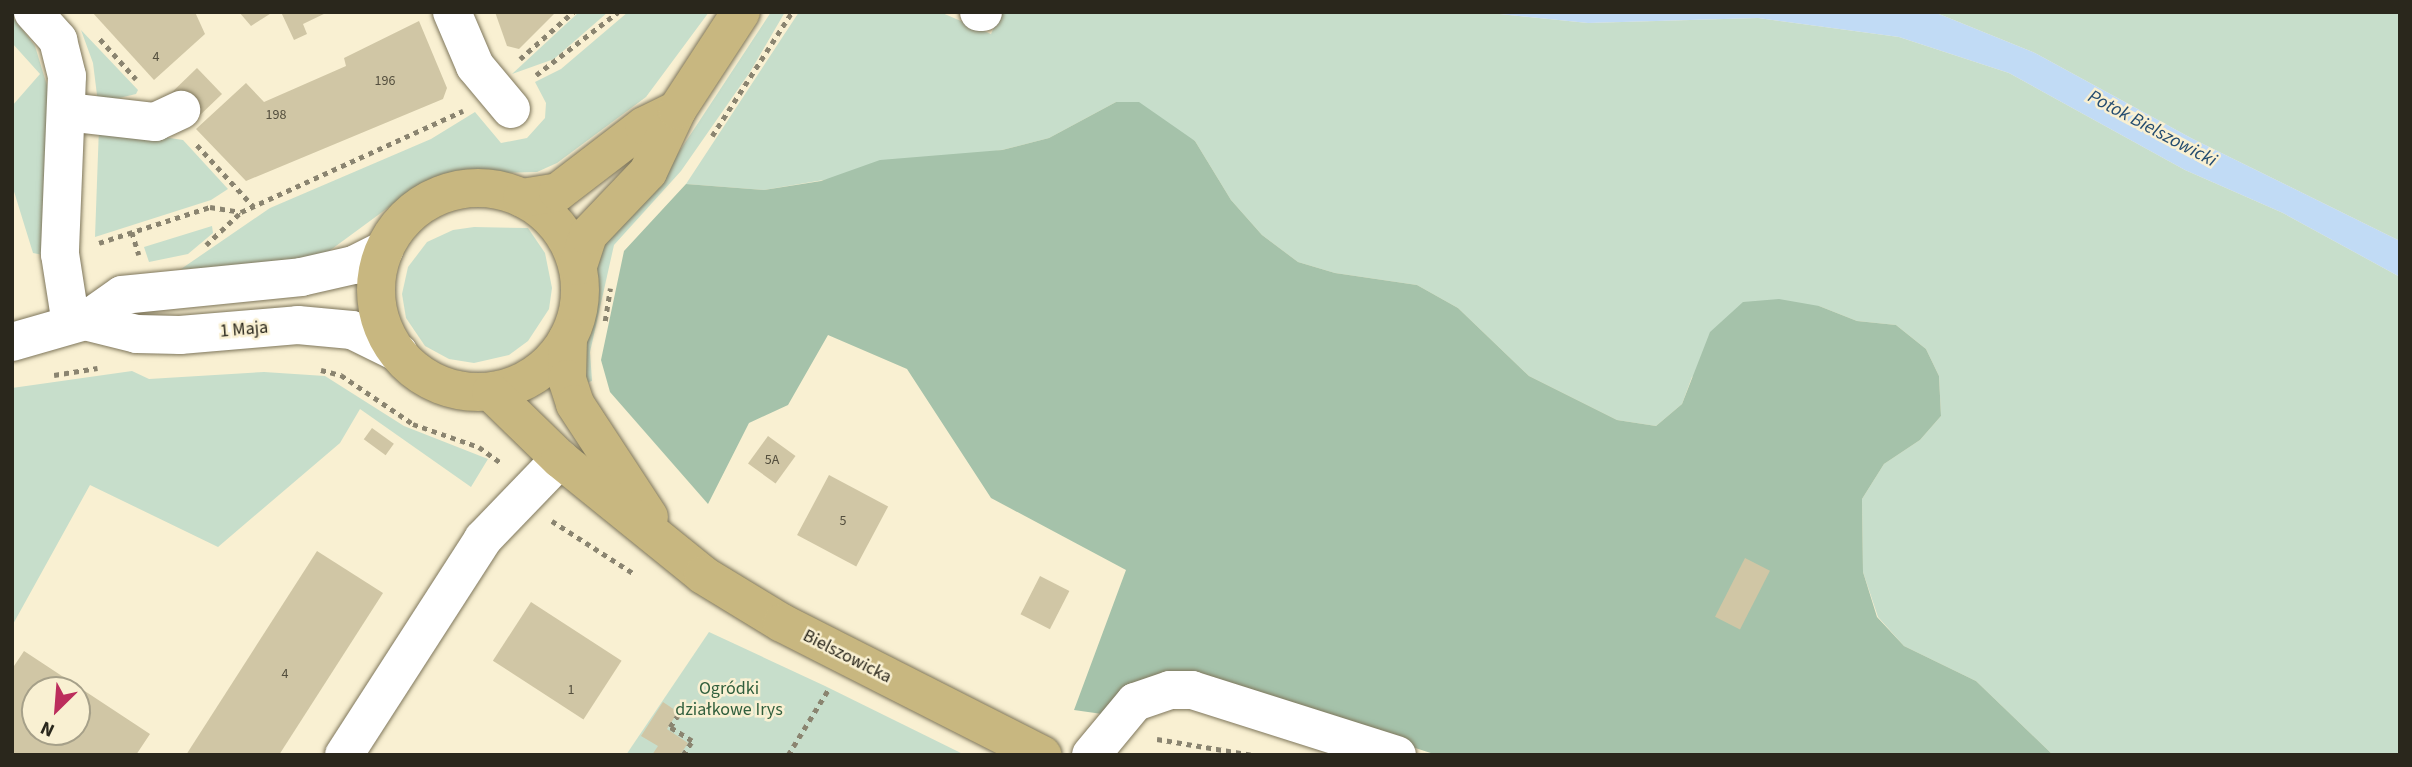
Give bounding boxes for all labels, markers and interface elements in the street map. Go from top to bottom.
house number: 4 [153,49,159,65]
house number: 196 [375,73,395,89]
water label: Potok Bielszowicki [2084,86,2220,172]
house number: 198 [266,107,286,123]
street label: 1 Maja [219,317,269,343]
house number: 5A [765,452,779,468]
house number: 5 [840,513,846,529]
street label: Bielszowicka [799,625,895,689]
house number: 4 [282,666,288,682]
north arrow [21,676,91,746]
park label: Ogródki działkowe Irys [675,679,783,722]
house number: 1 [568,682,574,698]
text: N [36,714,59,744]

